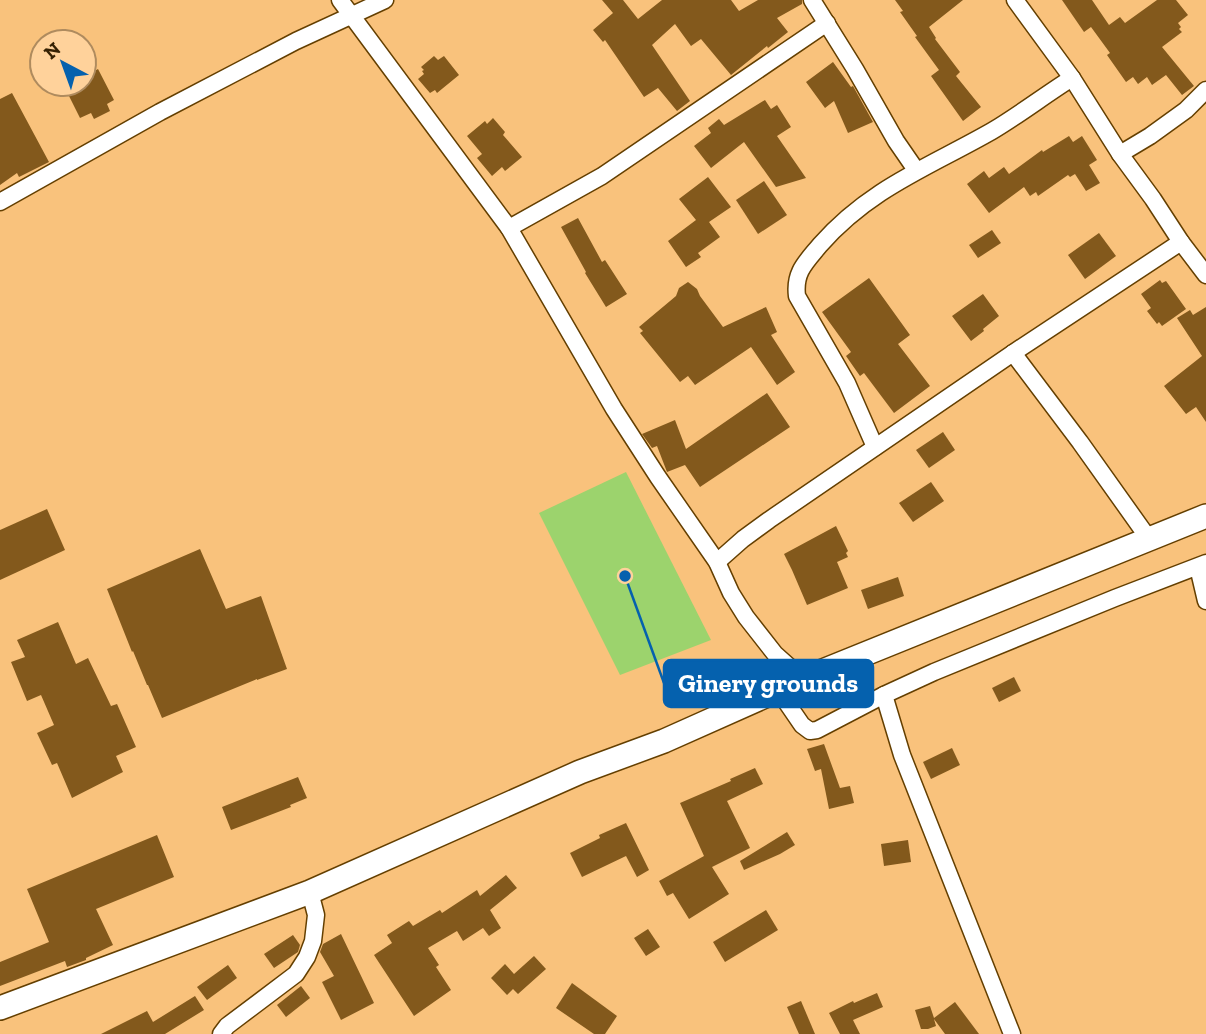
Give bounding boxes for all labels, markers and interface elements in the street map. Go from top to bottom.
north arrow [28,28,98,98]
text: N [39,37,65,64]
callout: Ginery grounds [664,660,873,707]
text: Ginery grounds [678,667,858,699]

